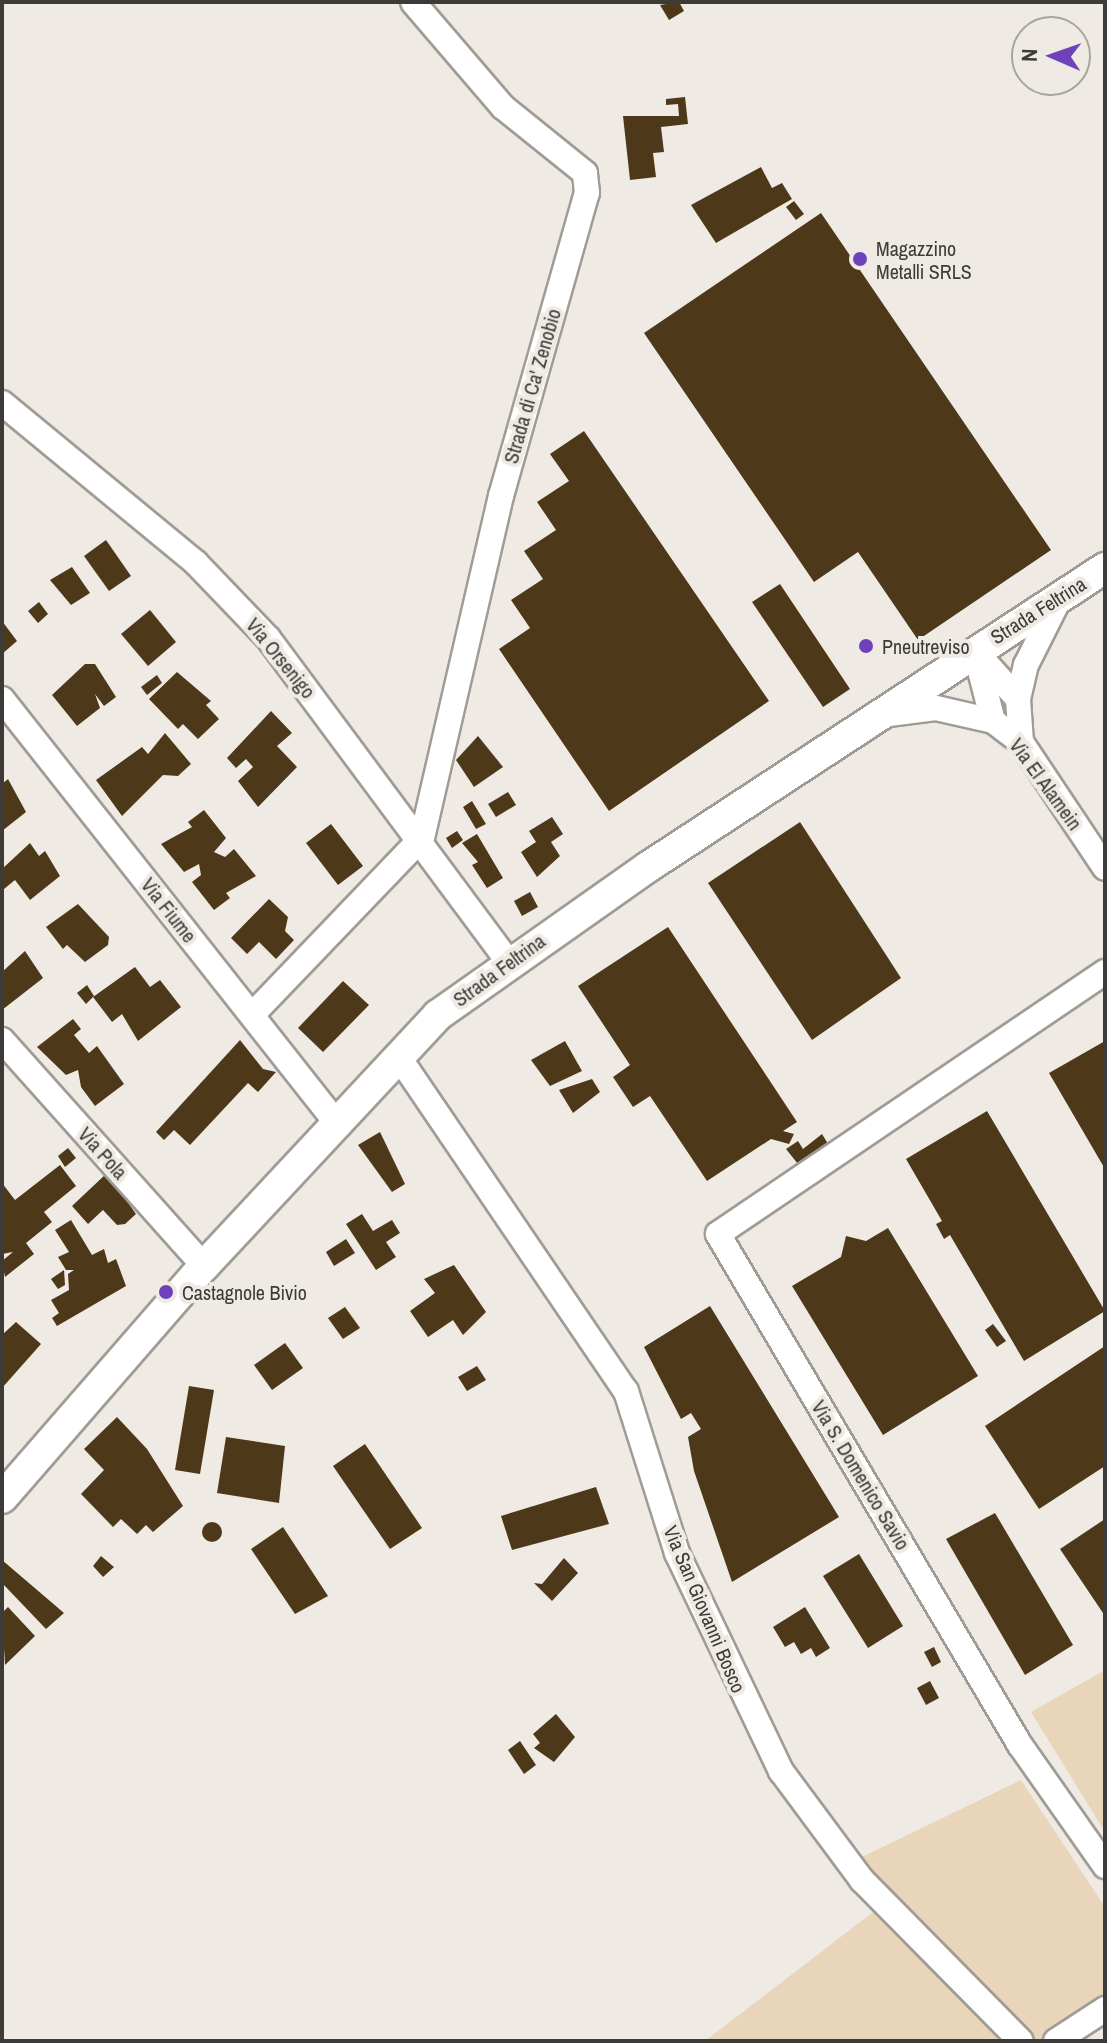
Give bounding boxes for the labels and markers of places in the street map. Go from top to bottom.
place label: Magazzino Metalli SRLS [876,236,972,283]
marker: Magazzino Metalli SRLS [851,250,869,268]
place label: Pneutreviso [882,634,970,658]
marker: Pneutreviso [857,637,875,655]
place label: Castagnole Bivio [182,1280,307,1304]
marker: Castagnole Bivio [157,1283,175,1301]

